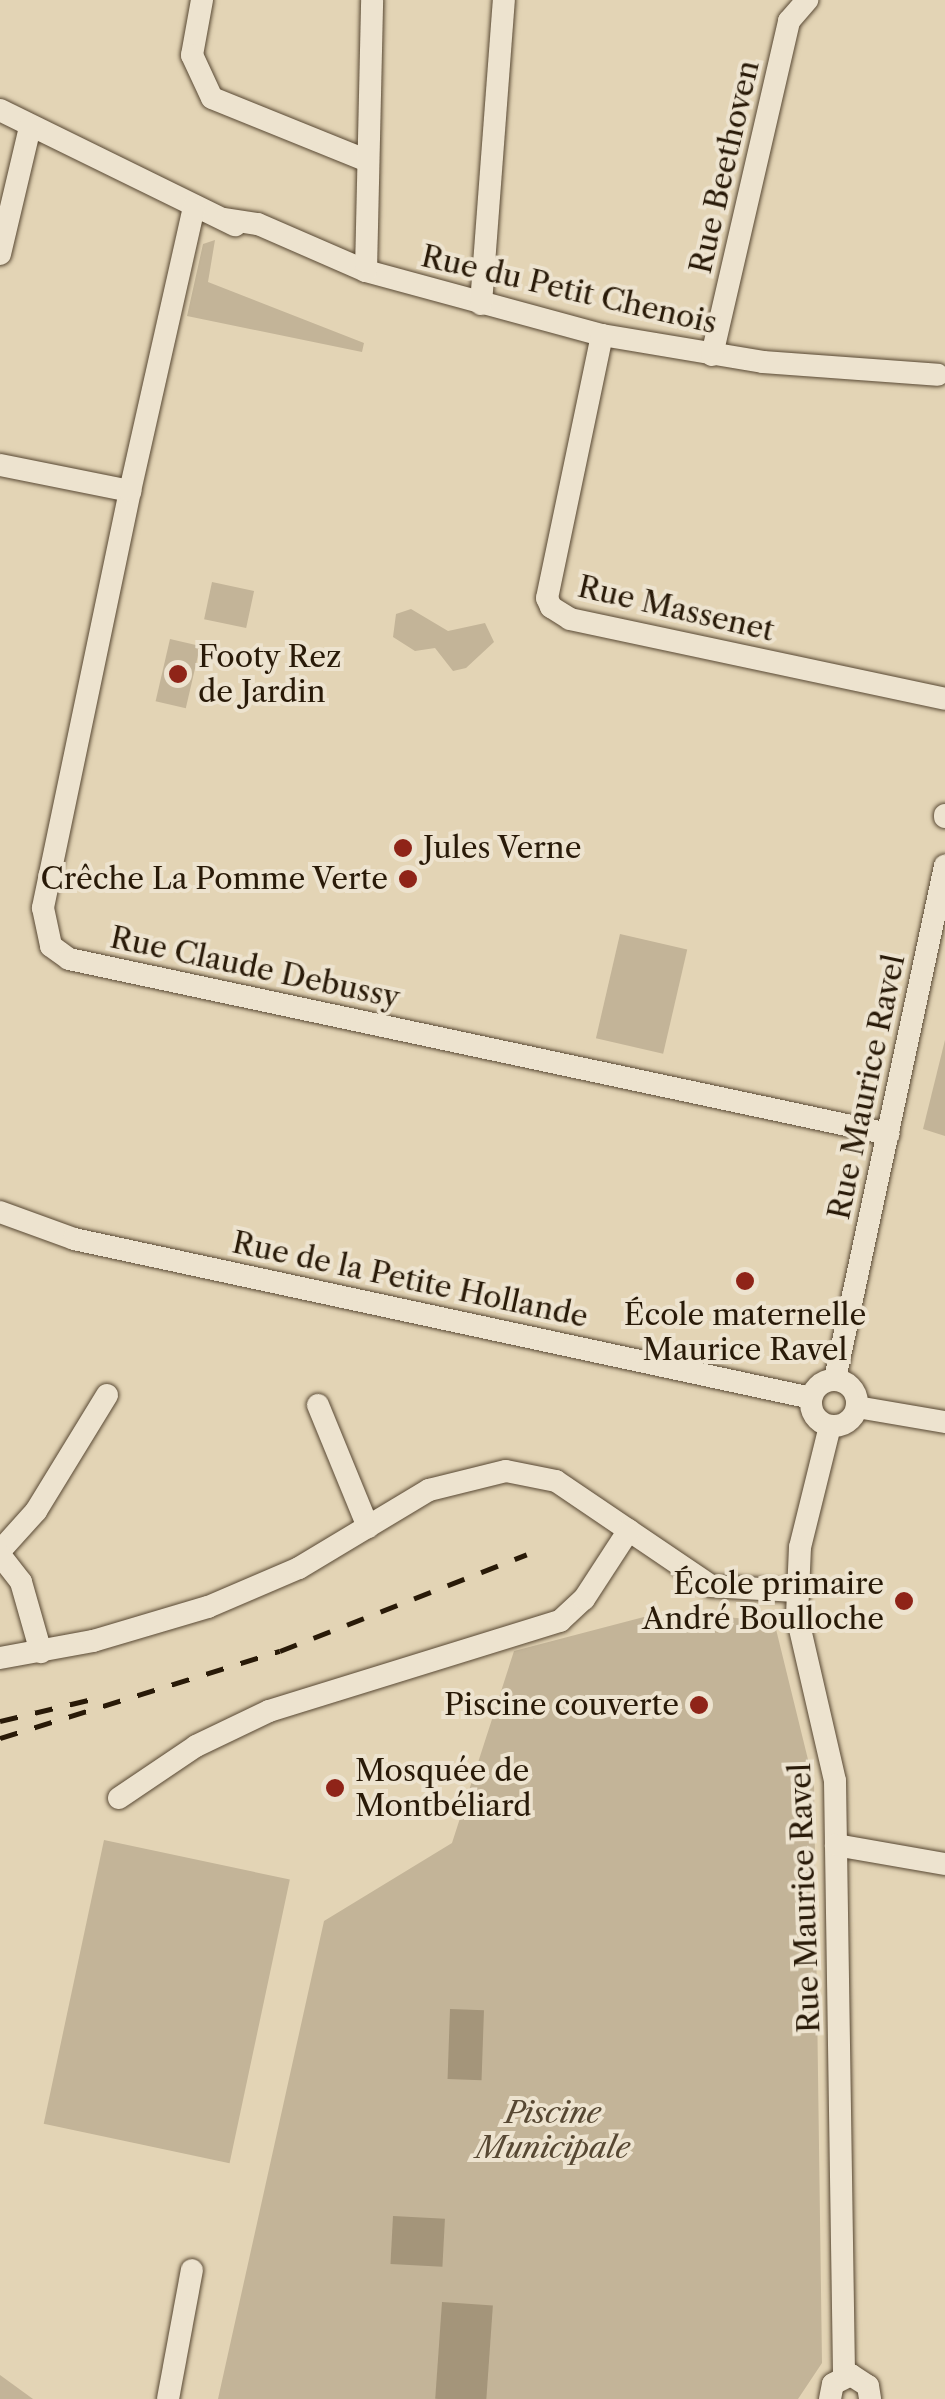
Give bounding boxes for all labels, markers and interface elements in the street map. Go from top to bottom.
street label: Rue Beethoven [683,57,767,277]
street label: Rue du Petit Chenois [418,238,720,342]
street label: Rue Massenet [574,569,778,649]
place label: Footy Rez de Jardin [198,639,342,710]
marker: Footy Rez de Jardin [167,663,189,685]
place label: Jules Verne [423,830,583,866]
marker: Jules Verne [392,837,414,859]
place label: Crêche La Pomme Verte [39,861,388,897]
marker: Crêche La Pomme Verte [397,868,419,890]
street label: Rue Claude Debussy [107,920,403,1016]
street label: Rue Maurice Ravel [821,951,913,1223]
street label: Rue de la Petite Hollande [229,1225,591,1335]
marker: École maternelle Maurice Ravel [734,1270,756,1292]
place label: École maternelle Maurice Ravel [624,1297,866,1368]
place label: École primaire André Boulloche [642,1566,884,1636]
marker: École primaire André Boulloche [893,1590,915,1612]
place label: Piscine couverte [444,1687,679,1723]
marker: Piscine couverte [688,1694,710,1716]
place label: Mosquée de Montbéliard [355,1753,532,1824]
street label: Rue Maurice Ravel [782,1762,828,2034]
marker: Mosquée de Montbéliard [324,1777,346,1799]
park label: Piscine Municipale [476,2095,630,2166]

